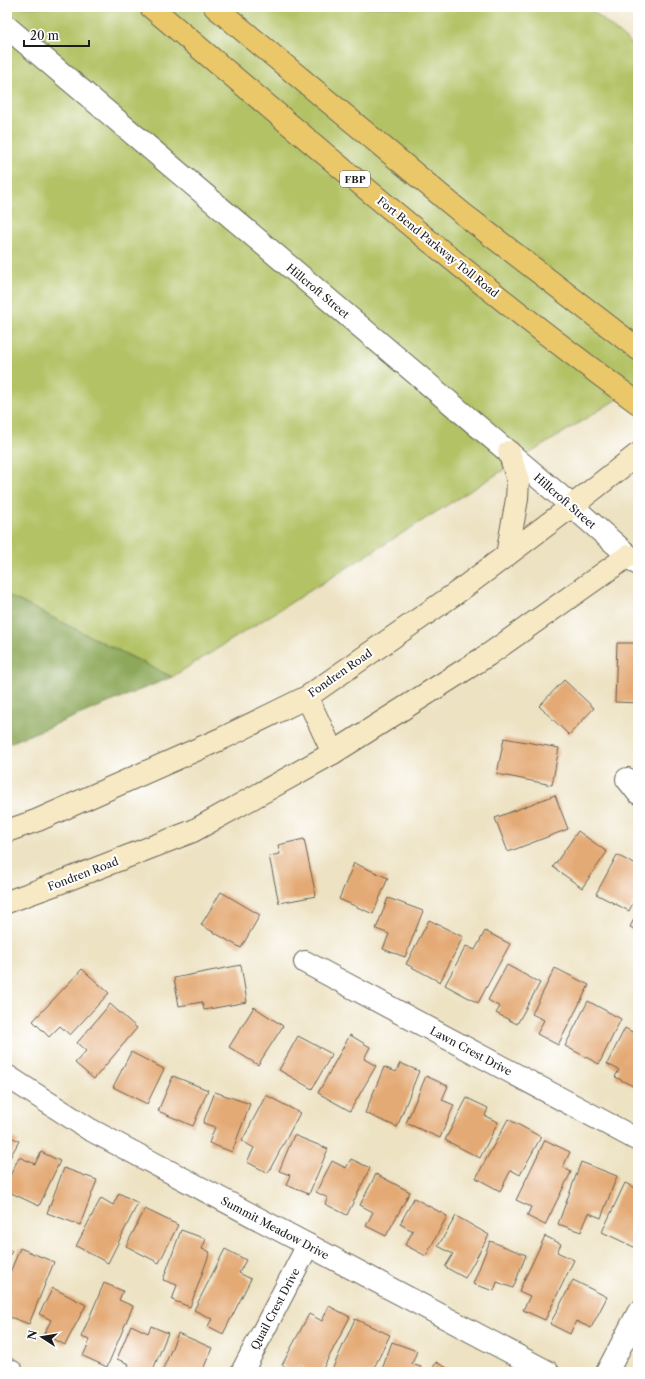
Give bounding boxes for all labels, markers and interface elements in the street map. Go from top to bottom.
scale bar [24,22,89,48]
text: 20 m [30,28,59,43]
road number: FBP [340,171,370,187]
street label: Fort Bend Parkway Toll Road [374,194,502,301]
street label: Hillcroft Street [284,261,352,321]
street label: Hillcroft Street [531,470,599,532]
street label: Fondren Road [305,646,375,700]
street label: Fondren Road [46,854,121,894]
street label: Lawn Crest Drive [428,1023,514,1079]
street label: Summit Meadow Drive [219,1194,331,1262]
street label: Quail Crest Drive [248,1266,302,1352]
north arrow [22,1317,62,1357]
text: N [24,1328,40,1341]

